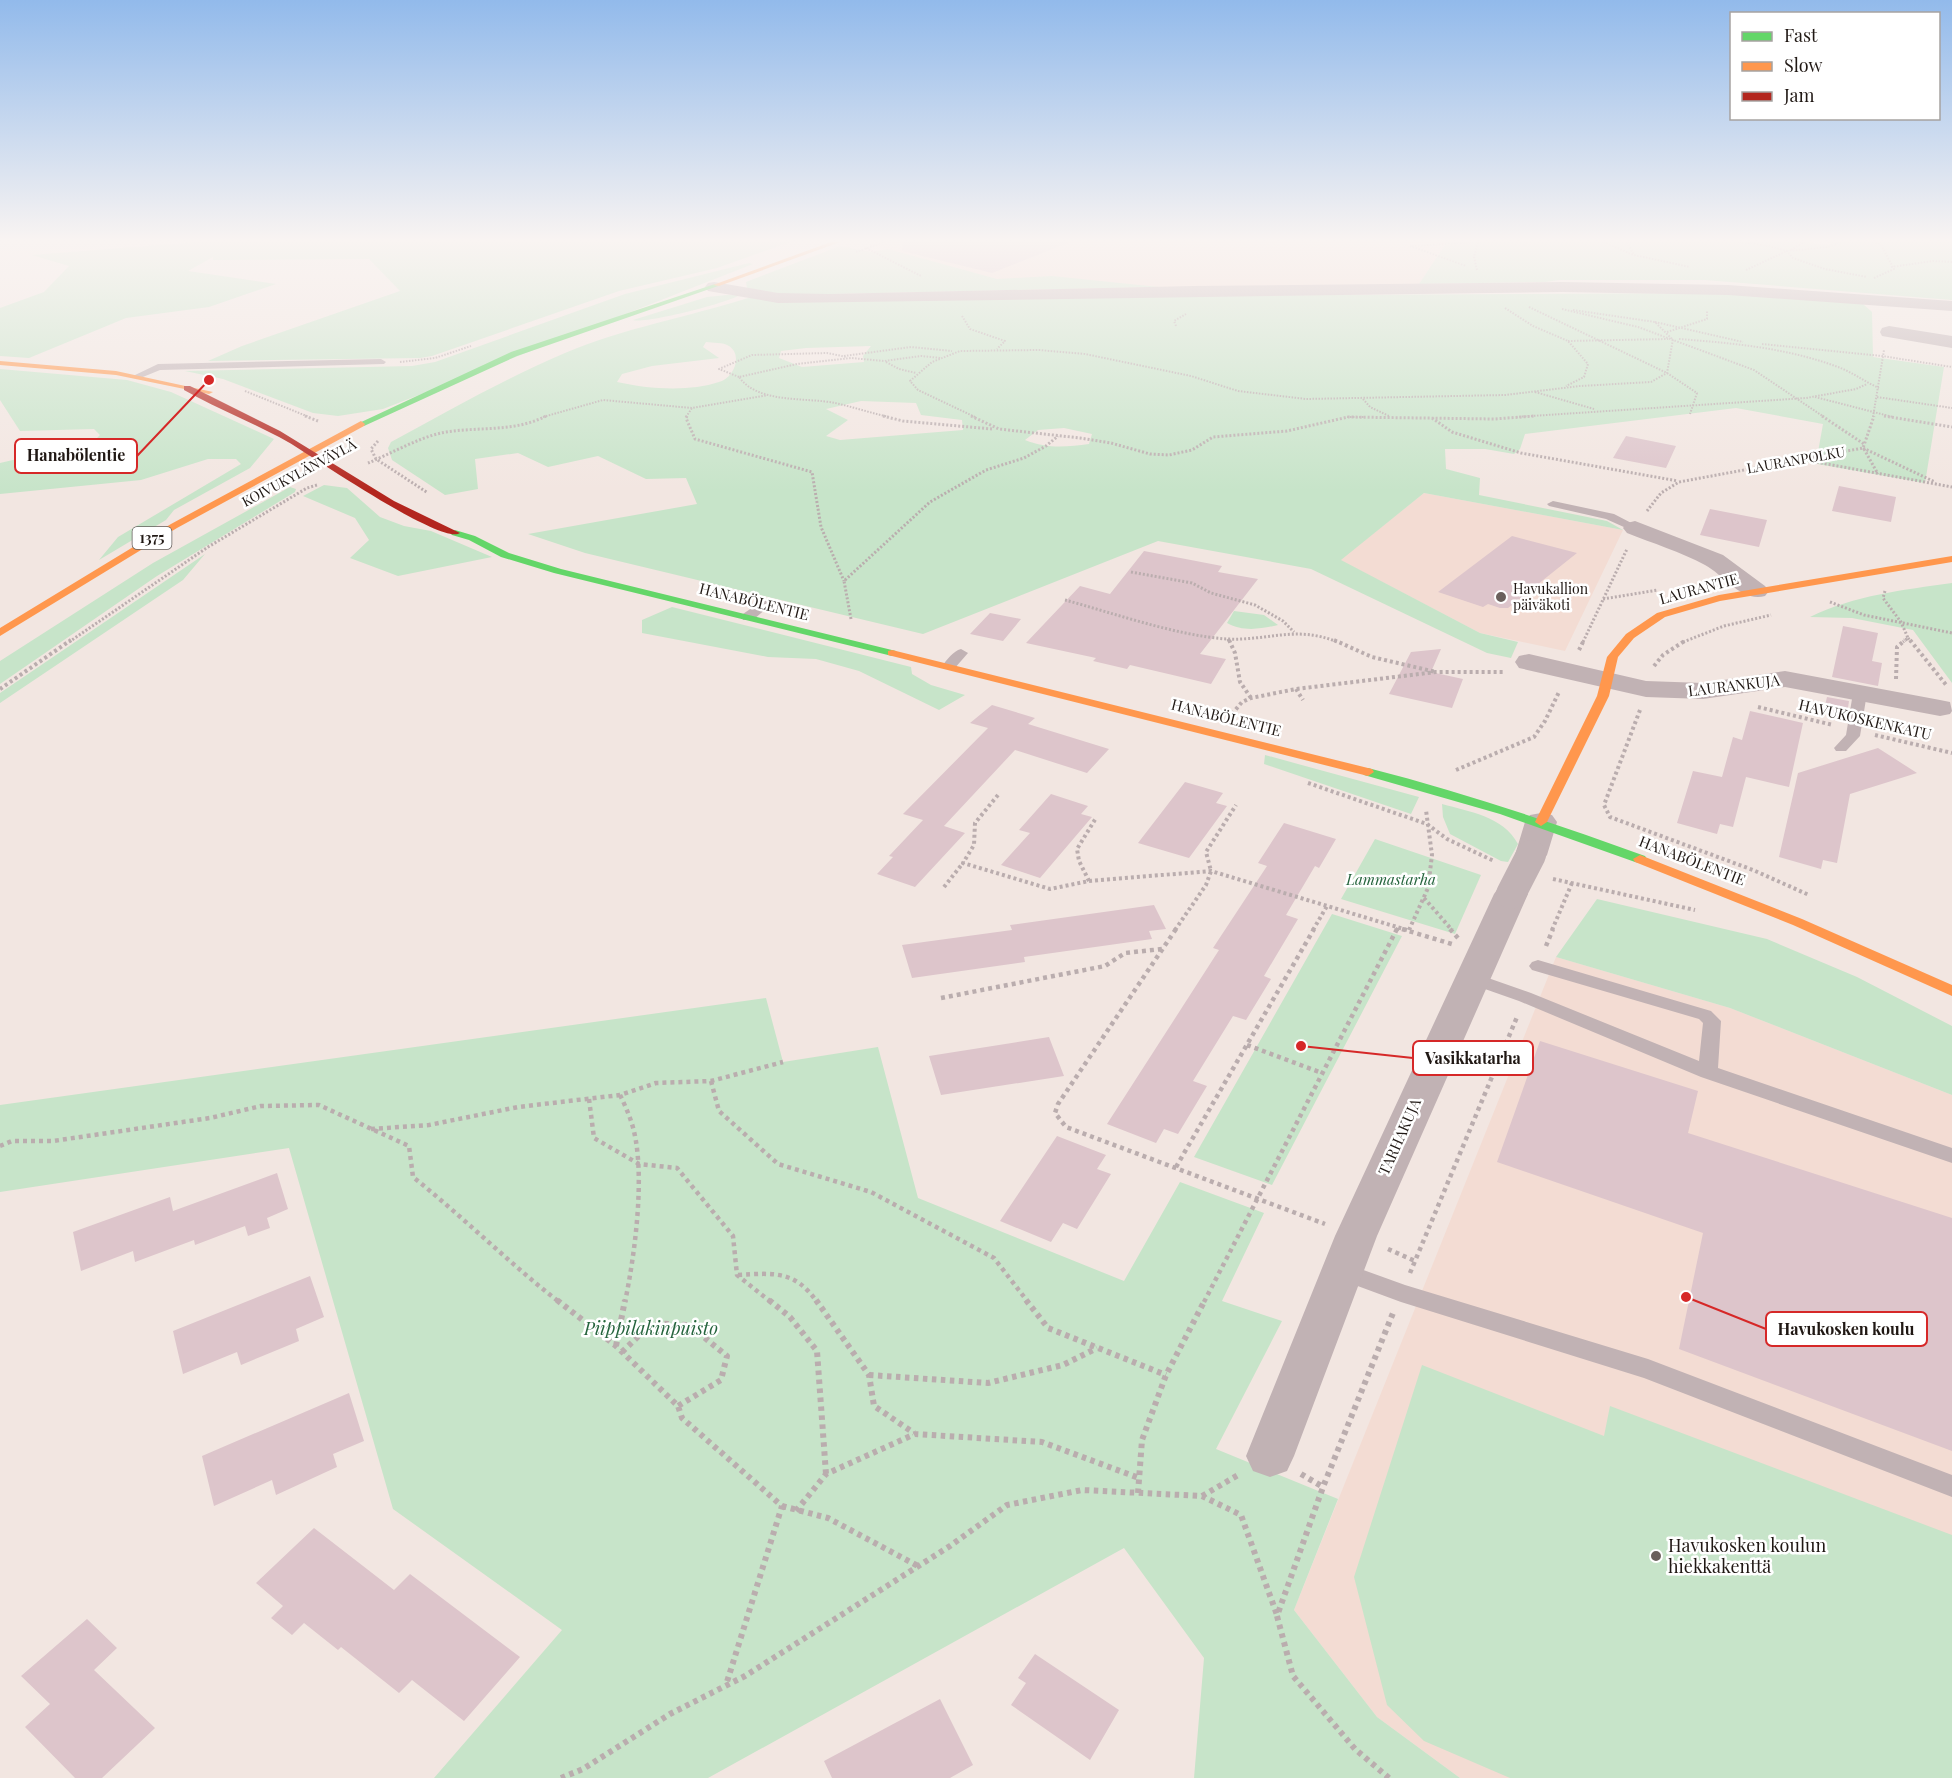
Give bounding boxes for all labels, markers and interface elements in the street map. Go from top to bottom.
legend [1730,12,1940,120]
text: Fast [1784,23,1818,47]
text: Slow [1784,53,1822,77]
text: Jam [1783,83,1814,107]
street label: KOIVUKYLÄNVÄYLÄ [238,434,360,511]
callout: Hanabölentie [15,439,137,473]
street label: LAURANPOLKU [1745,441,1847,478]
text: Hanabölentie [27,444,125,465]
road number: 1375 [132,527,172,549]
street label: LAURANTIE [1657,568,1741,608]
street label: HANABÖLENTIE [697,578,811,624]
place label: Havukallion päiväkoti [1513,579,1589,614]
marker: Havukallion päiväkoti [1494,590,1508,604]
street label: LAURANKUJA [1687,669,1781,701]
street label: HANABÖLENTIE [1169,694,1283,740]
street label: HAVUKOSKENKATU [1797,694,1934,744]
street label: HANABÖLENTIE [1636,831,1748,890]
park label: Lammastarha [1345,869,1436,889]
callout: Vasikkatarha [1413,1041,1533,1075]
text: Vasikkatarha [1424,1047,1522,1068]
street label: TARHAKUJA [1373,1094,1425,1178]
callout: Havukosken koulu [1766,1312,1927,1346]
park label: Piippilakinpuisto [583,1316,718,1340]
text: Havukosken koulu [1778,1318,1915,1339]
place label: Havukosken koulun hiekkakenttä [1668,1533,1826,1578]
marker: Havukosken koulun hiekkakenttä [1649,1549,1663,1563]

